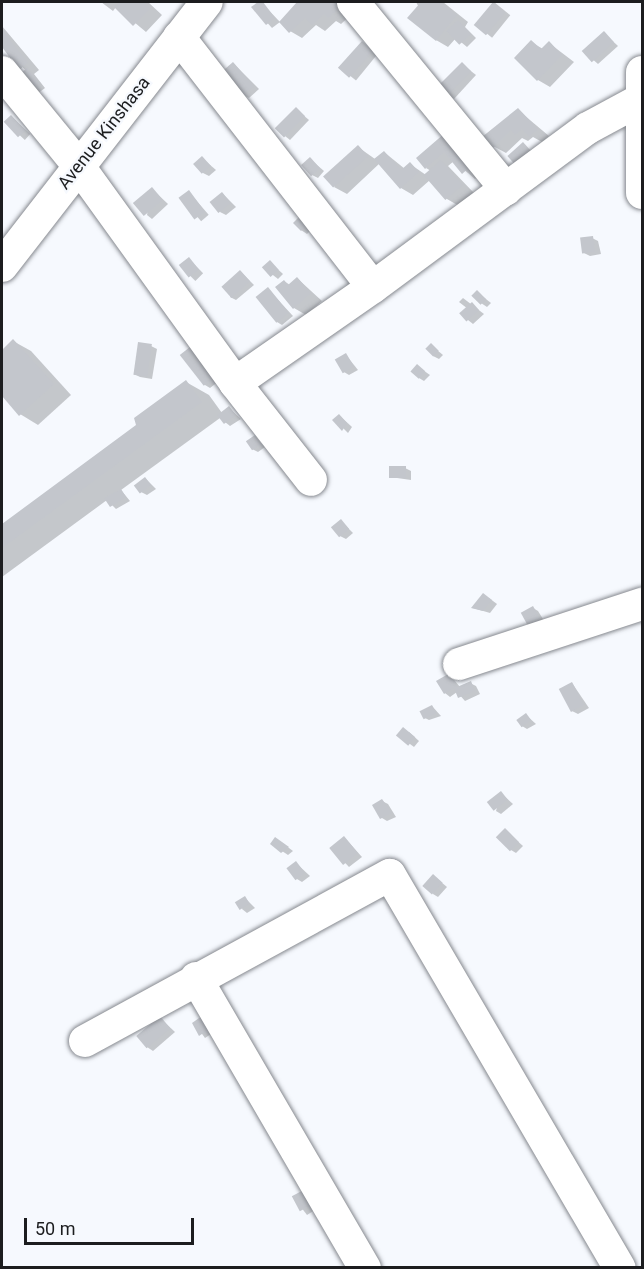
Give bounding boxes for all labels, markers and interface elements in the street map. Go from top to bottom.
street label: Avenue Kinshasa [53,72,155,194]
scale bar [27,1206,196,1244]
text: 50 m [35,1218,75,1239]

